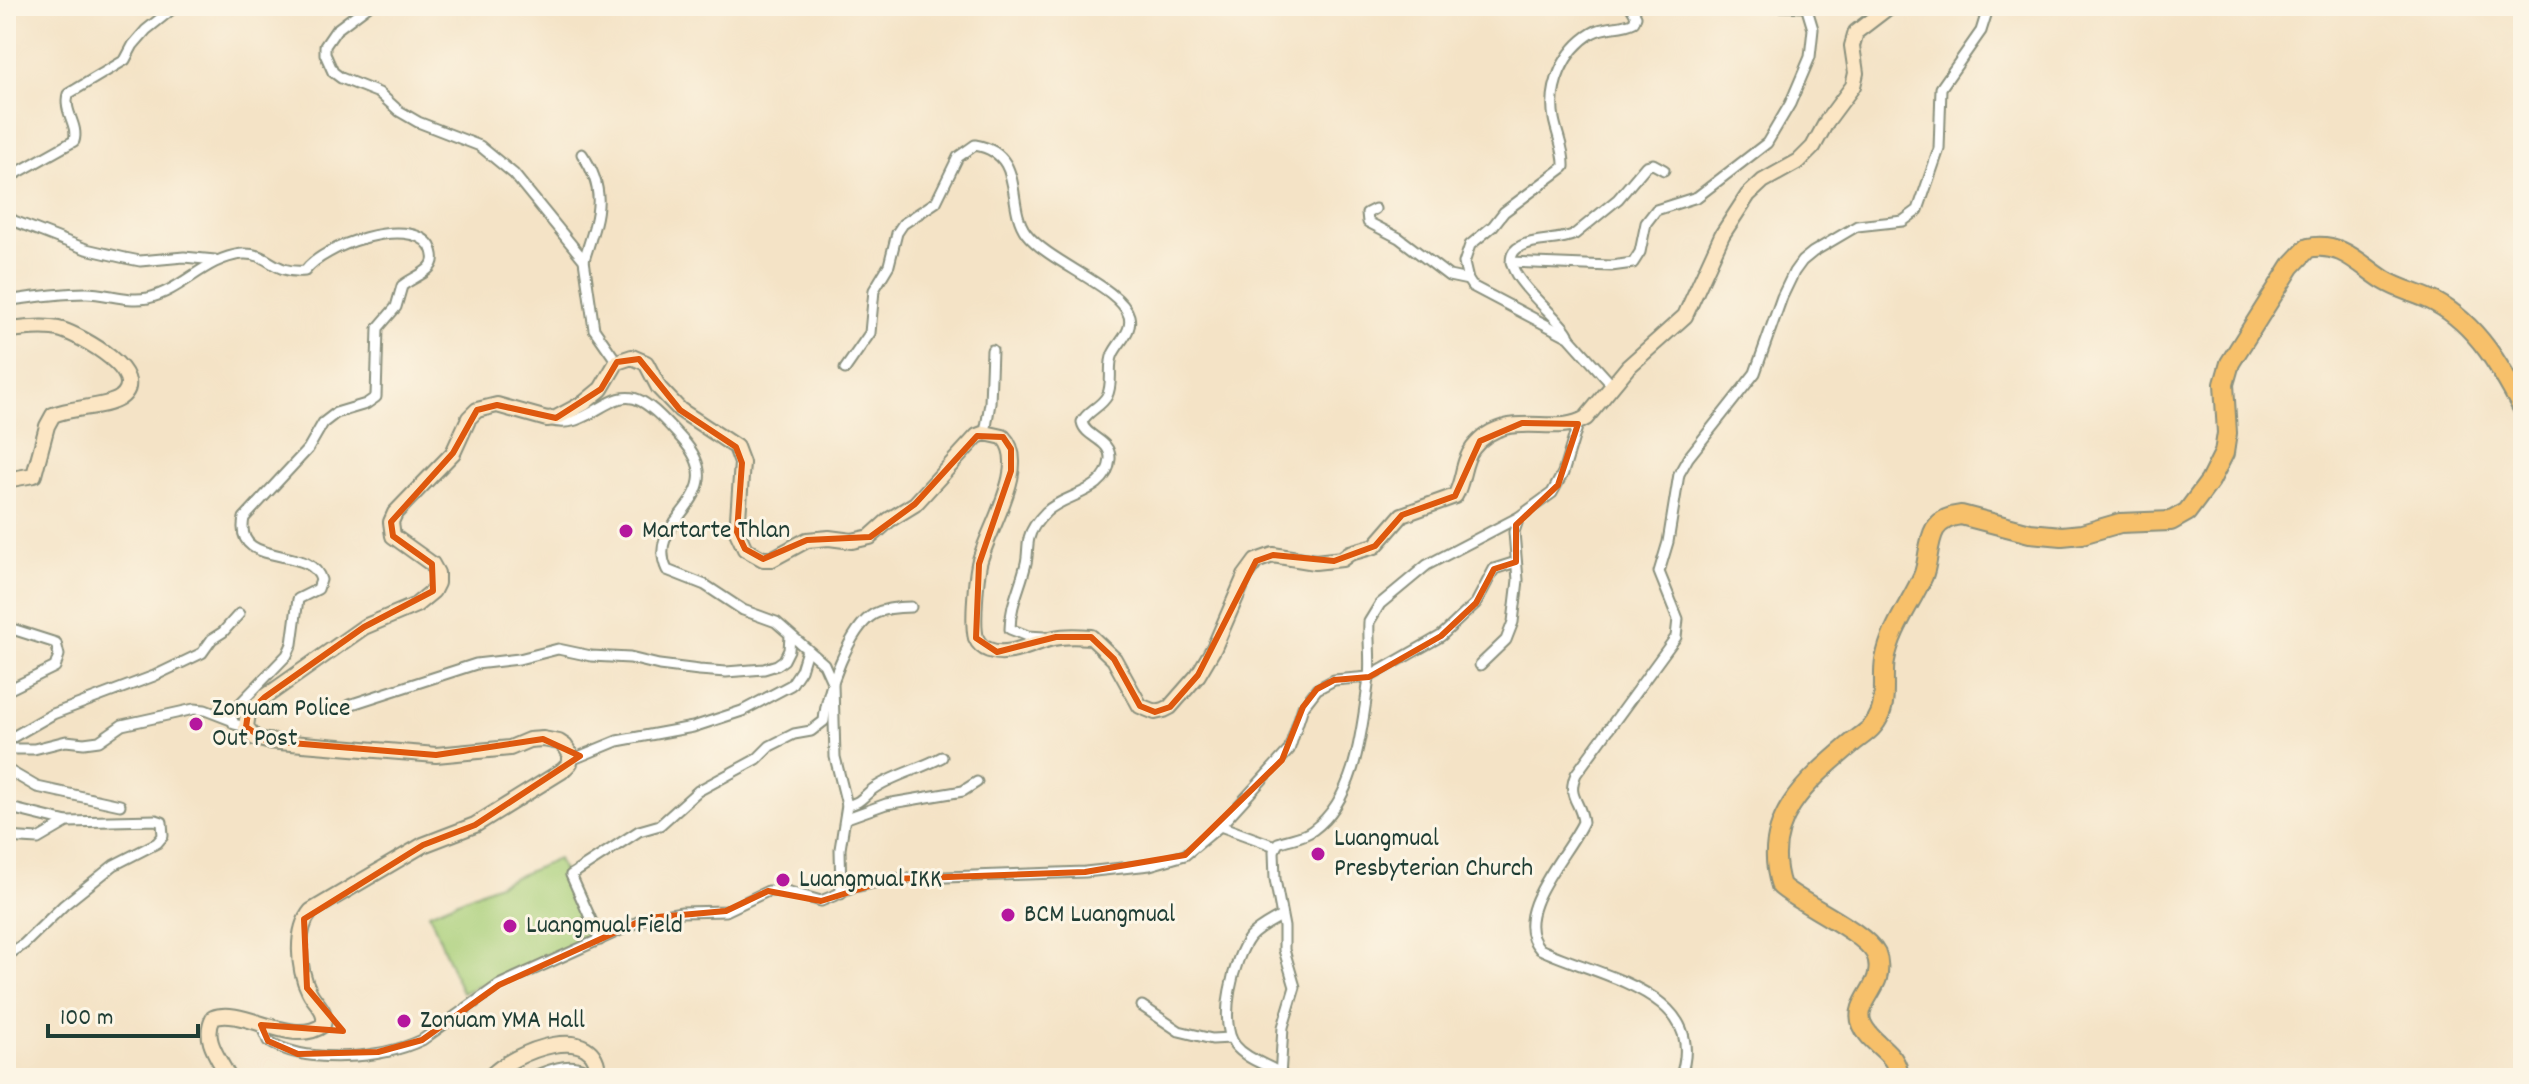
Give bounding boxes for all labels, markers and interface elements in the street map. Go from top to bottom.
place label: Martarte Thlan [642,513,790,550]
marker: Martarte Thlan [617,522,635,540]
place label: Zonuam Police Out Post [212,691,350,758]
marker: Zonuam Police Out Post [187,715,205,733]
place label: Luangmual Presbyterian Church [1334,821,1533,888]
marker: Luangmual Presbyterian Church [1309,845,1327,863]
place label: Luangmual IKK [799,862,942,899]
marker: Luangmual IKK [774,871,792,889]
place label: BCM Luangmual [1024,897,1175,934]
marker: BCM Luangmual [999,906,1017,924]
place label: Luangmual Field [526,908,683,945]
marker: Luangmual Field [501,917,519,935]
scale bar [48,988,198,1038]
text: 100 m [60,1002,113,1036]
place label: Zonuam YMA Hall [420,1003,585,1040]
marker: Zonuam YMA Hall [395,1012,413,1030]

